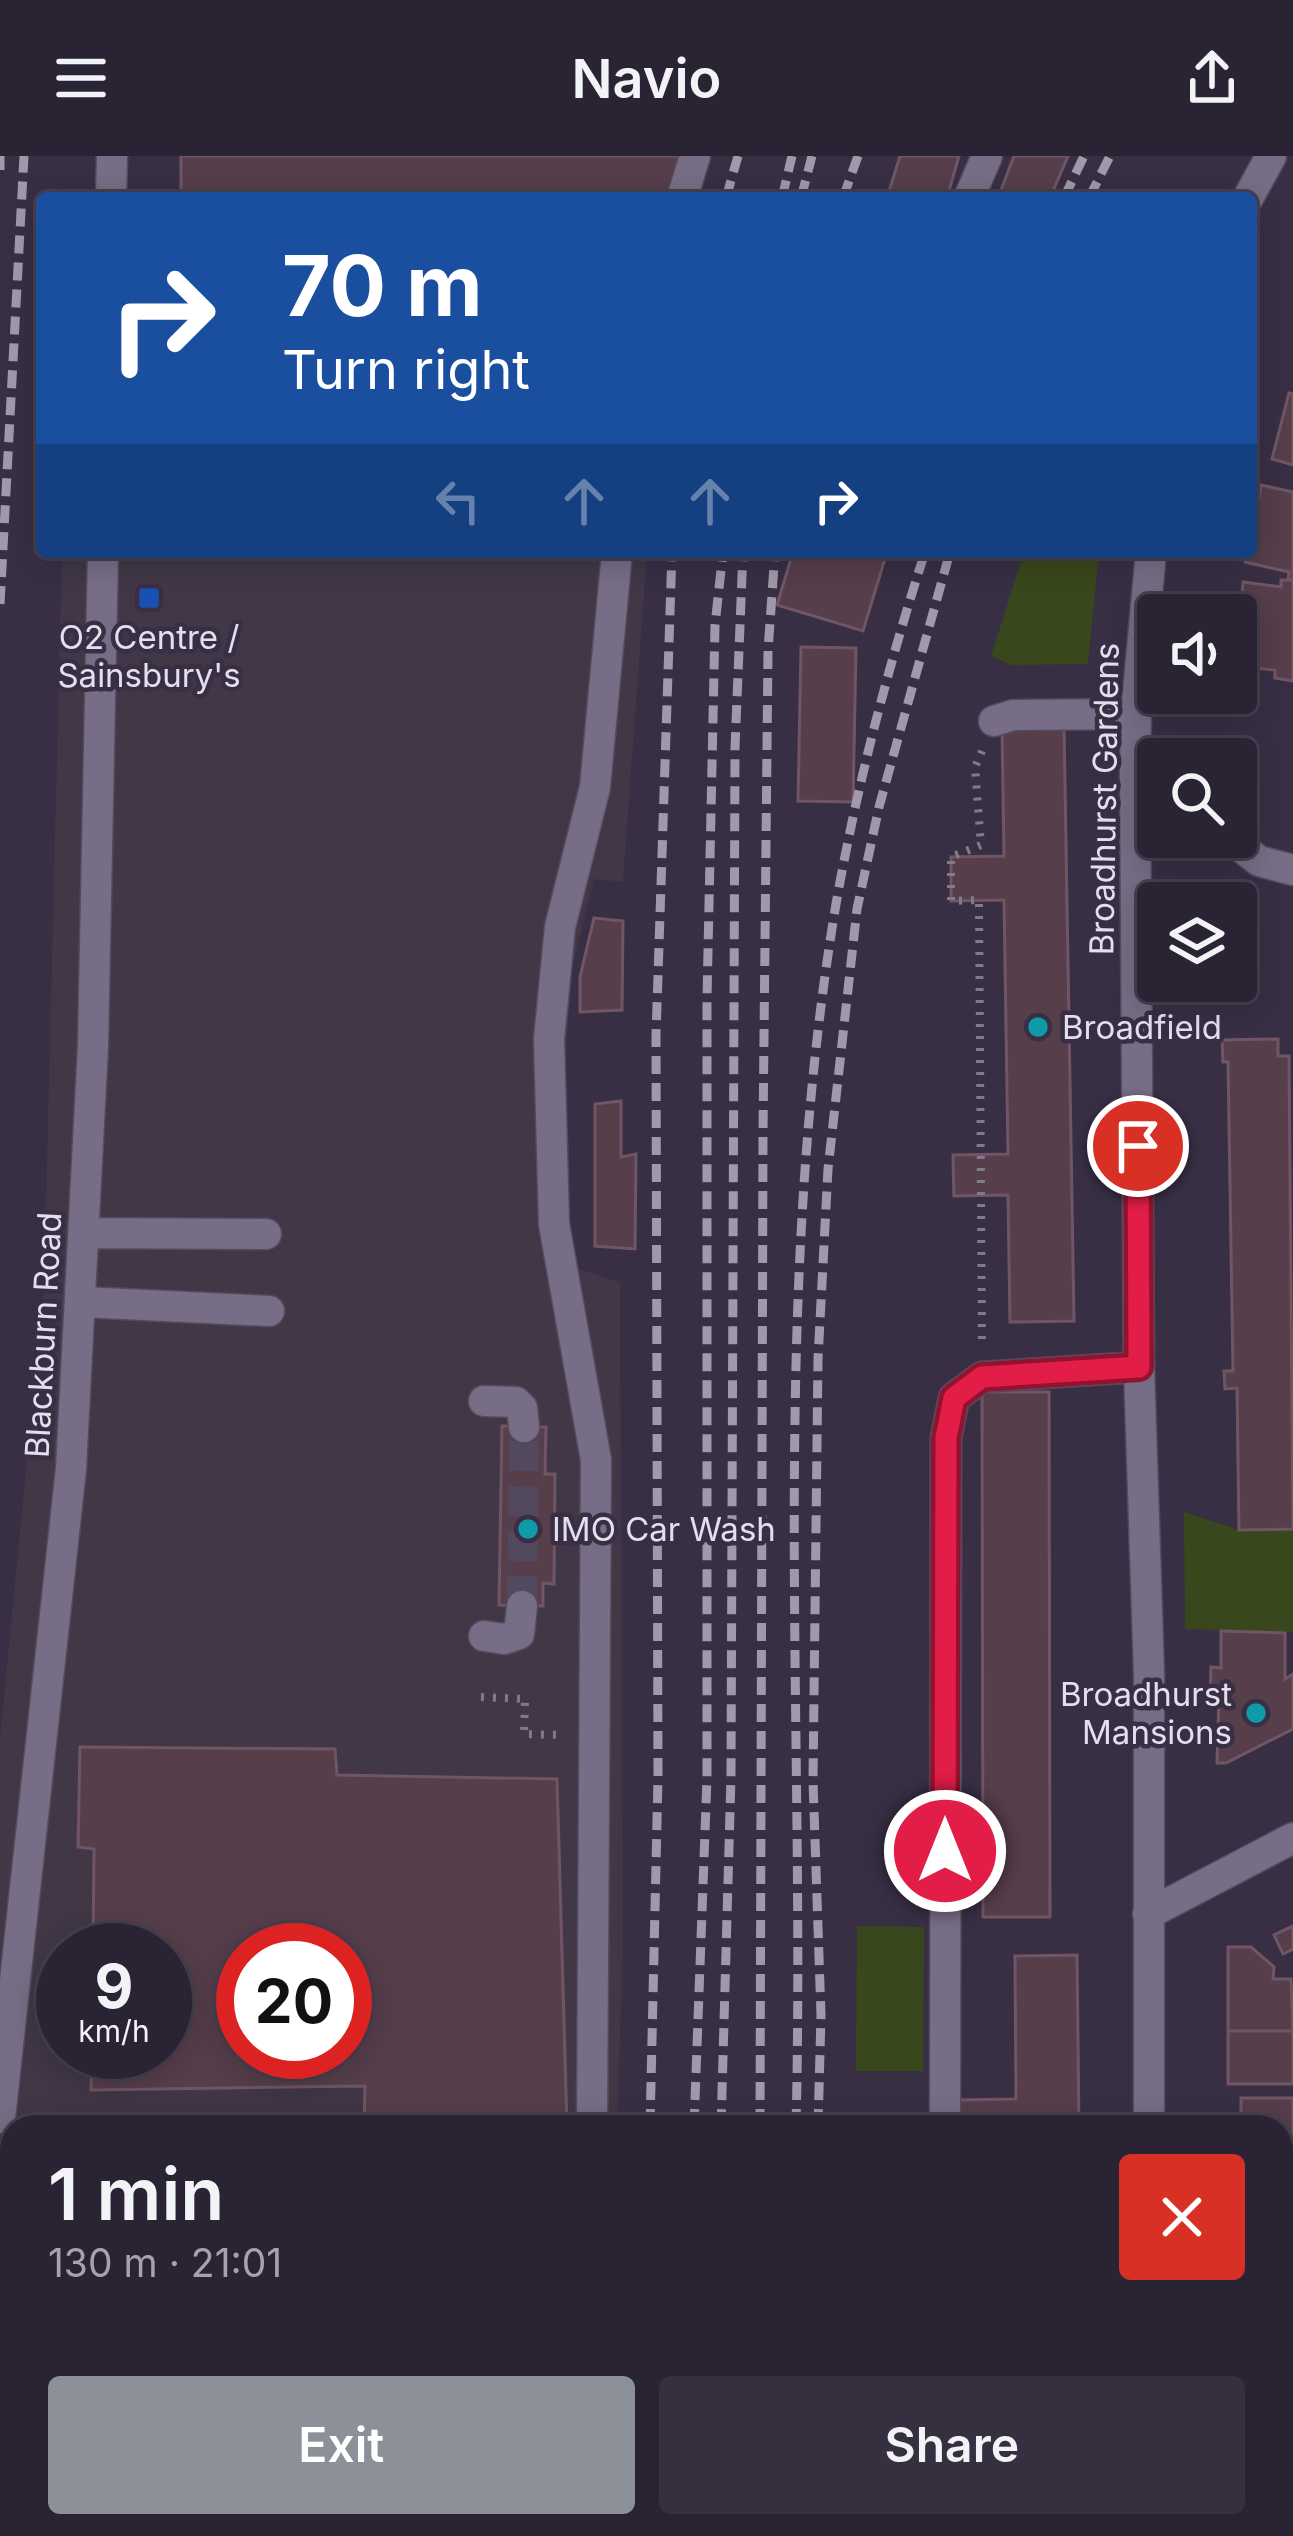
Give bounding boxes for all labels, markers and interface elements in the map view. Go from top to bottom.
icon: menu [48,45,114,111]
icon: share [1179,45,1245,111]
text: Navio [572,46,721,111]
text: 70 m [282,235,483,336]
icon: right [84,240,240,396]
text: Turn right [282,337,530,402]
icon: left [425,468,491,534]
icon: ahead [551,468,617,534]
icon: ahead [677,468,743,534]
icon: right [803,468,869,534]
marker: O2 Centre / Sainsbury's [136,585,162,611]
map controls [1137,594,1257,1002]
button: sound [1137,594,1257,714]
place label: O2 Centre / Sainsbury's [57,617,241,695]
street label: Broadhurst Gardens [1081,642,1127,956]
button: search [1137,738,1257,858]
button: layers [1137,882,1257,1002]
place label: Broadfield [1062,1007,1222,1047]
marker: Broadfield [1025,1014,1051,1040]
pin [1087,1095,1189,1197]
icon: arrive [1105,1113,1171,1179]
street label: Blackburn Road [17,1211,69,1459]
place label: IMO Car Wash [552,1509,776,1549]
marker: IMO Car Wash [515,1516,541,1542]
place label: Broadhurst Mansions [1060,1674,1232,1752]
marker: Broadhurst Mansions [1243,1700,1269,1726]
position arrow [882,1788,1008,1914]
speed limit sign: 20 [216,1923,372,2079]
text: 9 [95,1950,133,2022]
text: km/h [78,2013,150,2049]
text: 1 min [48,2150,224,2237]
button: close [1119,2154,1245,2280]
text: 130 m · 21:01 [48,2239,282,2286]
button: Exit [48,2376,635,2514]
button: Share [659,2376,1245,2514]

